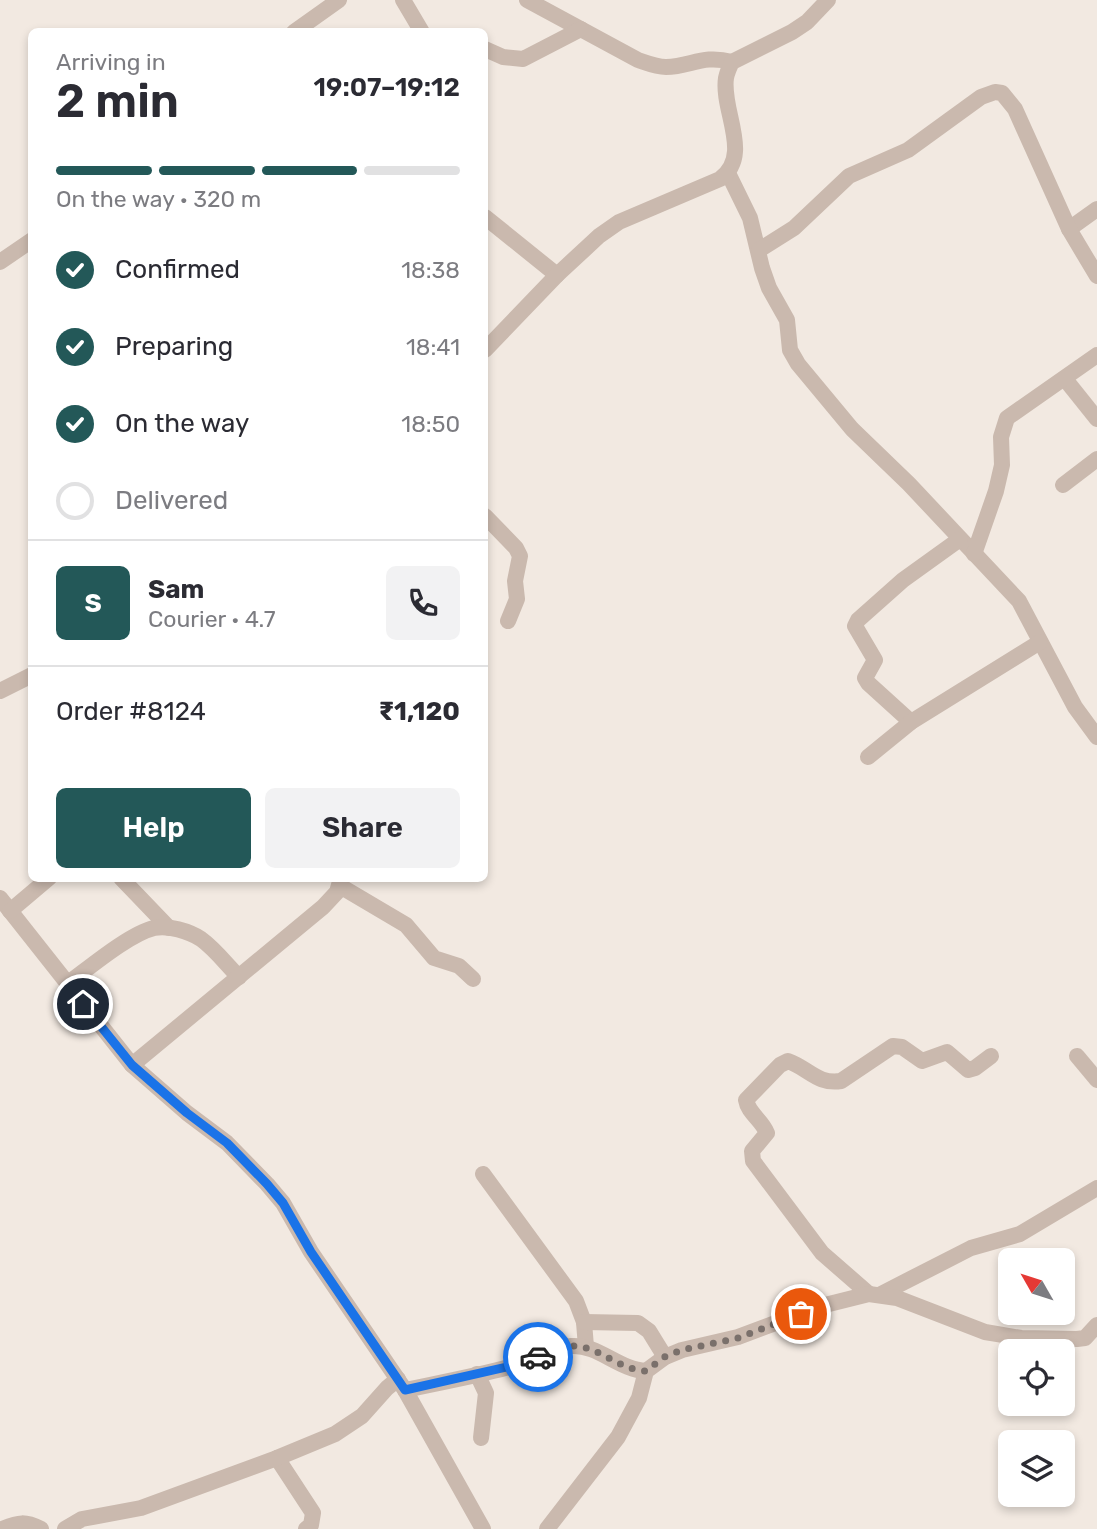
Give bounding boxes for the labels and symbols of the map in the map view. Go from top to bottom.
pin [53,974,113,1034]
north arrow [998,1248,1074,1325]
pin [771,1284,831,1344]
courier [503,1322,573,1392]

